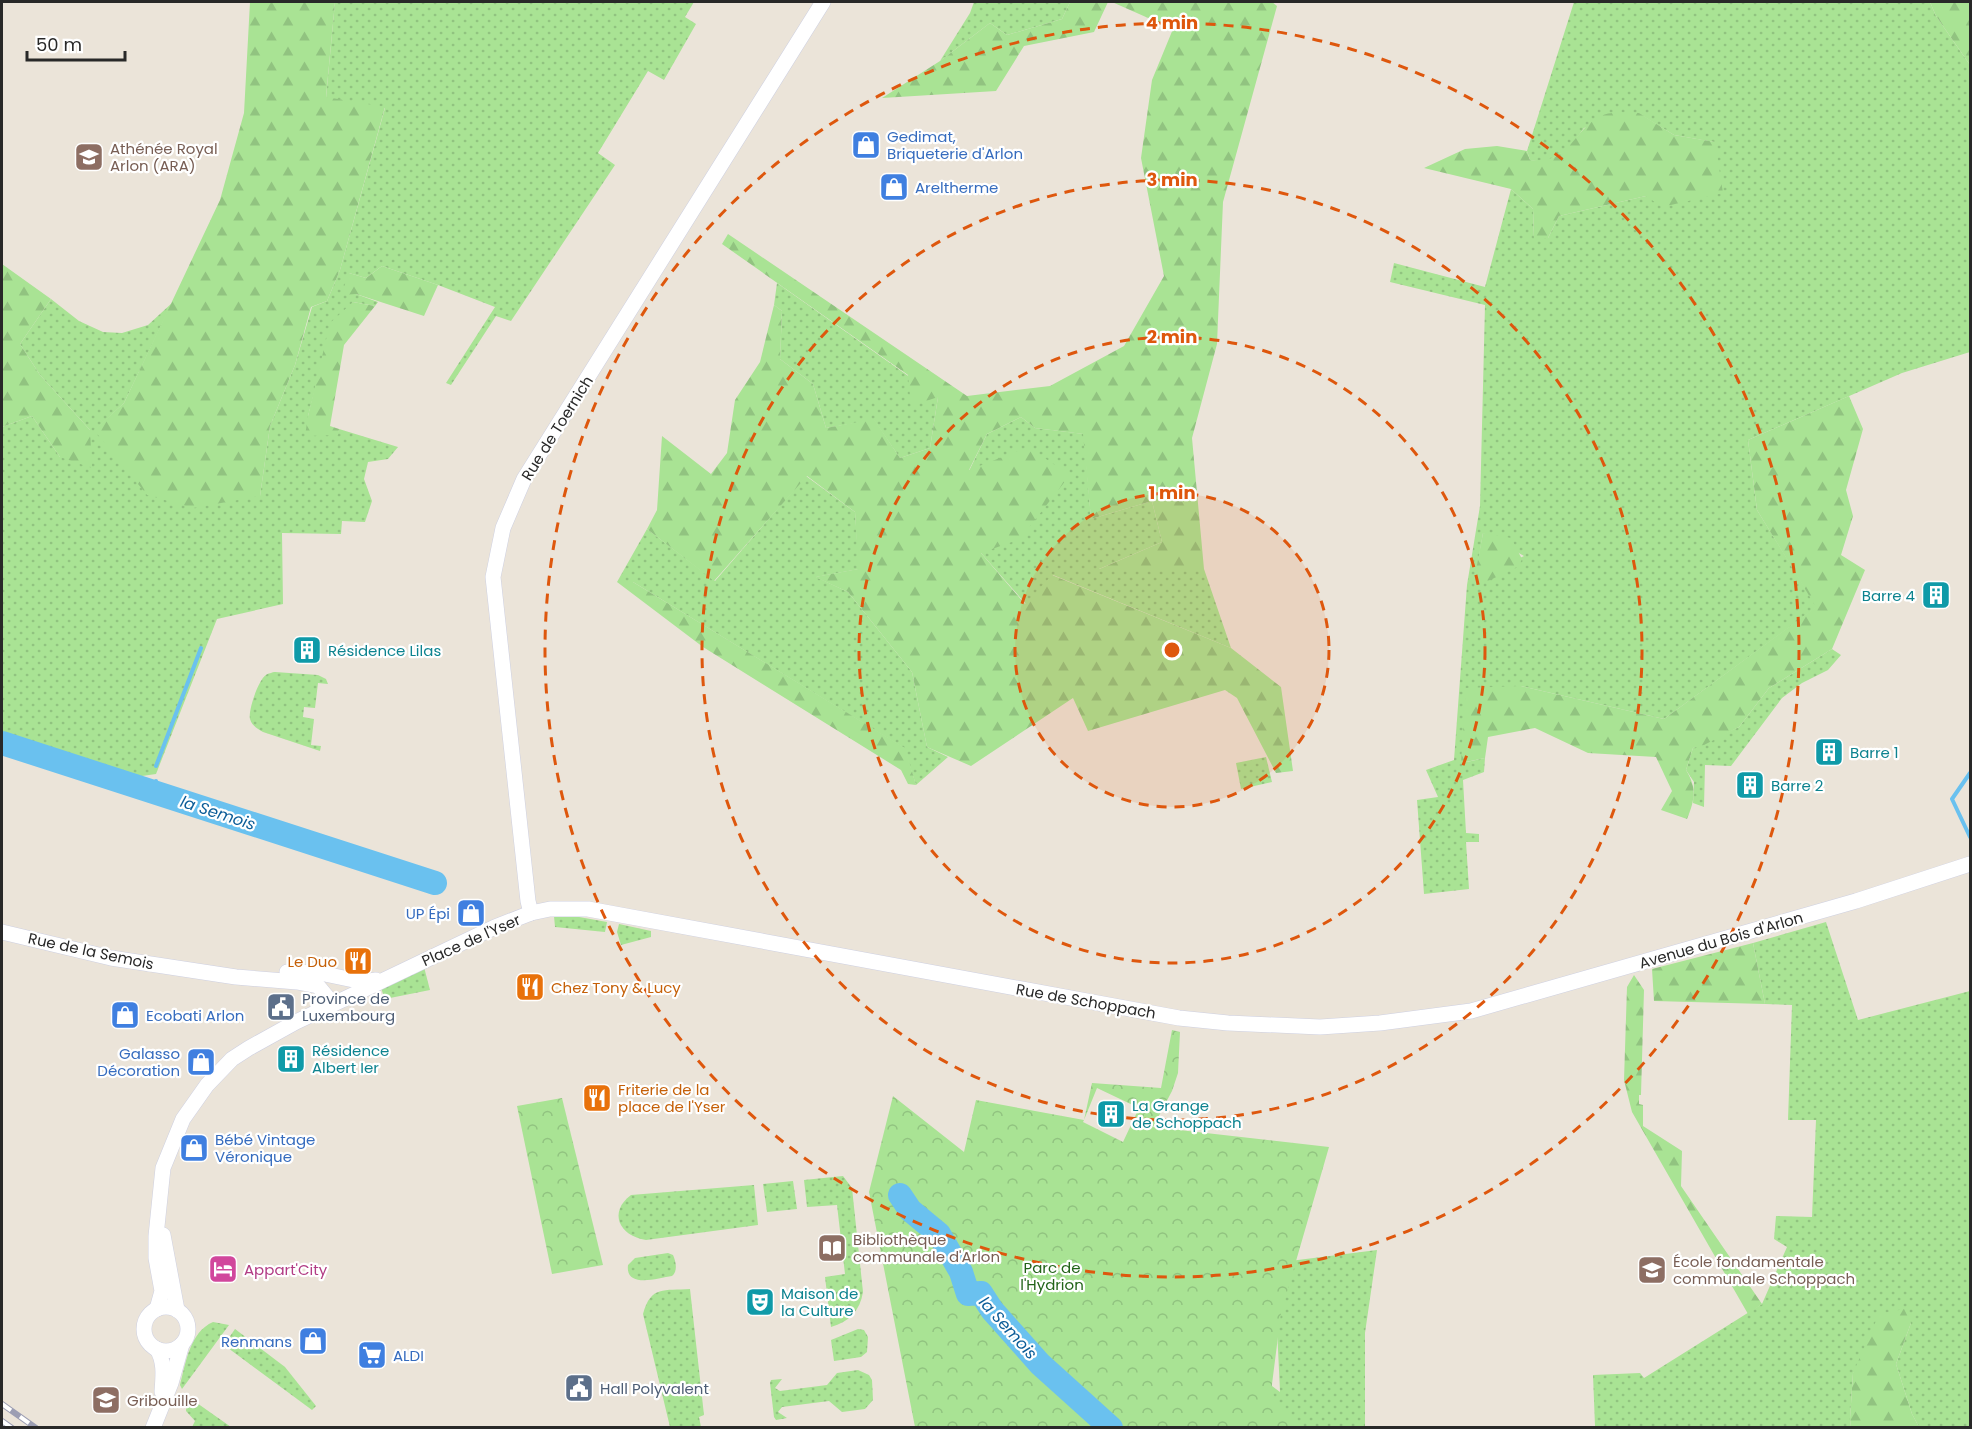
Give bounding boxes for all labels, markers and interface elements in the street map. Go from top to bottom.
text: 4 min [1146,10,1198,35]
scale bar [27,24,124,62]
text: 50 m [36,32,82,57]
place label: Gedimat, Briqueterie d'Arlon [887,126,1023,164]
shop icon: Gedimat, Briqueterie d'Arlon [850,129,882,161]
place label: Athénée Royal Arlon (ARA) [110,138,218,176]
school or university icon: Athénée Royal Arlon (ARA) [73,141,105,173]
text: 3 min [1146,167,1198,192]
shop icon: Areltherme [878,171,910,203]
place label: Areltherme [915,177,998,198]
text: 2 min [1147,324,1197,349]
street label: Rue de Toernich [516,372,598,484]
text: 1 min [1148,480,1196,505]
building icon: Barre 4 [1920,579,1952,611]
place label: Barre 4 [1862,585,1915,606]
building icon: Résidence Lilas [291,634,323,666]
place label: Résidence Lilas [328,640,441,661]
centre of rings [1162,640,1182,660]
building icon: Barre 1 [1813,736,1845,768]
place label: Barre 1 [1850,742,1899,763]
building icon: Barre 2 [1734,769,1766,801]
place label: Barre 2 [1771,775,1823,796]
water label: la Semois [177,790,259,836]
shop icon: UP Épi [455,897,487,929]
place label: UP Épi [406,903,450,924]
street label: Avenue du Bois d'Arlon [1637,907,1805,973]
street label: Place de l'Yser [418,909,524,971]
street label: Rue de la Semois [26,927,156,975]
restaurant icon: Le Duo [342,945,374,977]
place label: Le Duo [287,951,337,972]
restaurant icon: Chez Tony & Lucy [514,971,546,1003]
place label: Chez Tony & Lucy [551,977,681,998]
street label: Rue de Schoppach [1014,978,1158,1024]
place label: Province de Luxembourg [302,988,395,1026]
public building icon: Province de Luxembourg [265,991,297,1023]
shop icon: Ecobati Arlon [109,999,141,1031]
place label: Ecobati Arlon [146,1005,244,1026]
place label: Résidence Albert Ier [312,1040,389,1078]
place label: Galasso Décoration [97,1043,180,1081]
building icon: Résidence Albert Ier [275,1043,307,1075]
shop icon: Galasso Décoration [185,1046,217,1078]
place label: Friterie de la place de l'Yser [618,1079,726,1117]
restaurant icon: Friterie de la place de l'Yser [581,1082,613,1114]
place label: La Grange de Schoppach [1132,1095,1242,1133]
building icon: La Grange de Schoppach [1095,1098,1127,1130]
place label: Bébé Vintage Véronique [215,1129,315,1167]
shop icon: Bébé Vintage Véronique [178,1132,210,1164]
place label: Bibliothèque communale d'Arlon [853,1229,1000,1267]
library icon: Bibliothèque communale d'Arlon [816,1232,848,1264]
place label: École fondamentale communale Schoppach [1673,1251,1855,1289]
hotel icon: Appart'City [207,1253,239,1285]
school or university icon: École fondamentale communale Schoppach [1636,1254,1668,1286]
park label: Parc de l'Hydrion [1020,1257,1084,1295]
place label: Appart'City [244,1259,328,1280]
place label: Maison de la Culture [781,1283,858,1321]
theatre icon: Maison de la Culture [744,1286,776,1318]
water label: la Semois [973,1291,1043,1365]
shop icon: Renmans [297,1325,329,1357]
place label: Renmans [221,1331,292,1352]
supermarket icon: ALDI [356,1339,388,1371]
place label: ALDI [393,1345,424,1366]
public building icon: Hall Polyvalent [563,1372,595,1404]
place label: Hall Polyvalent [600,1378,709,1399]
school or university icon: Gribouille [90,1384,122,1416]
place label: Gribouille [127,1390,198,1411]

